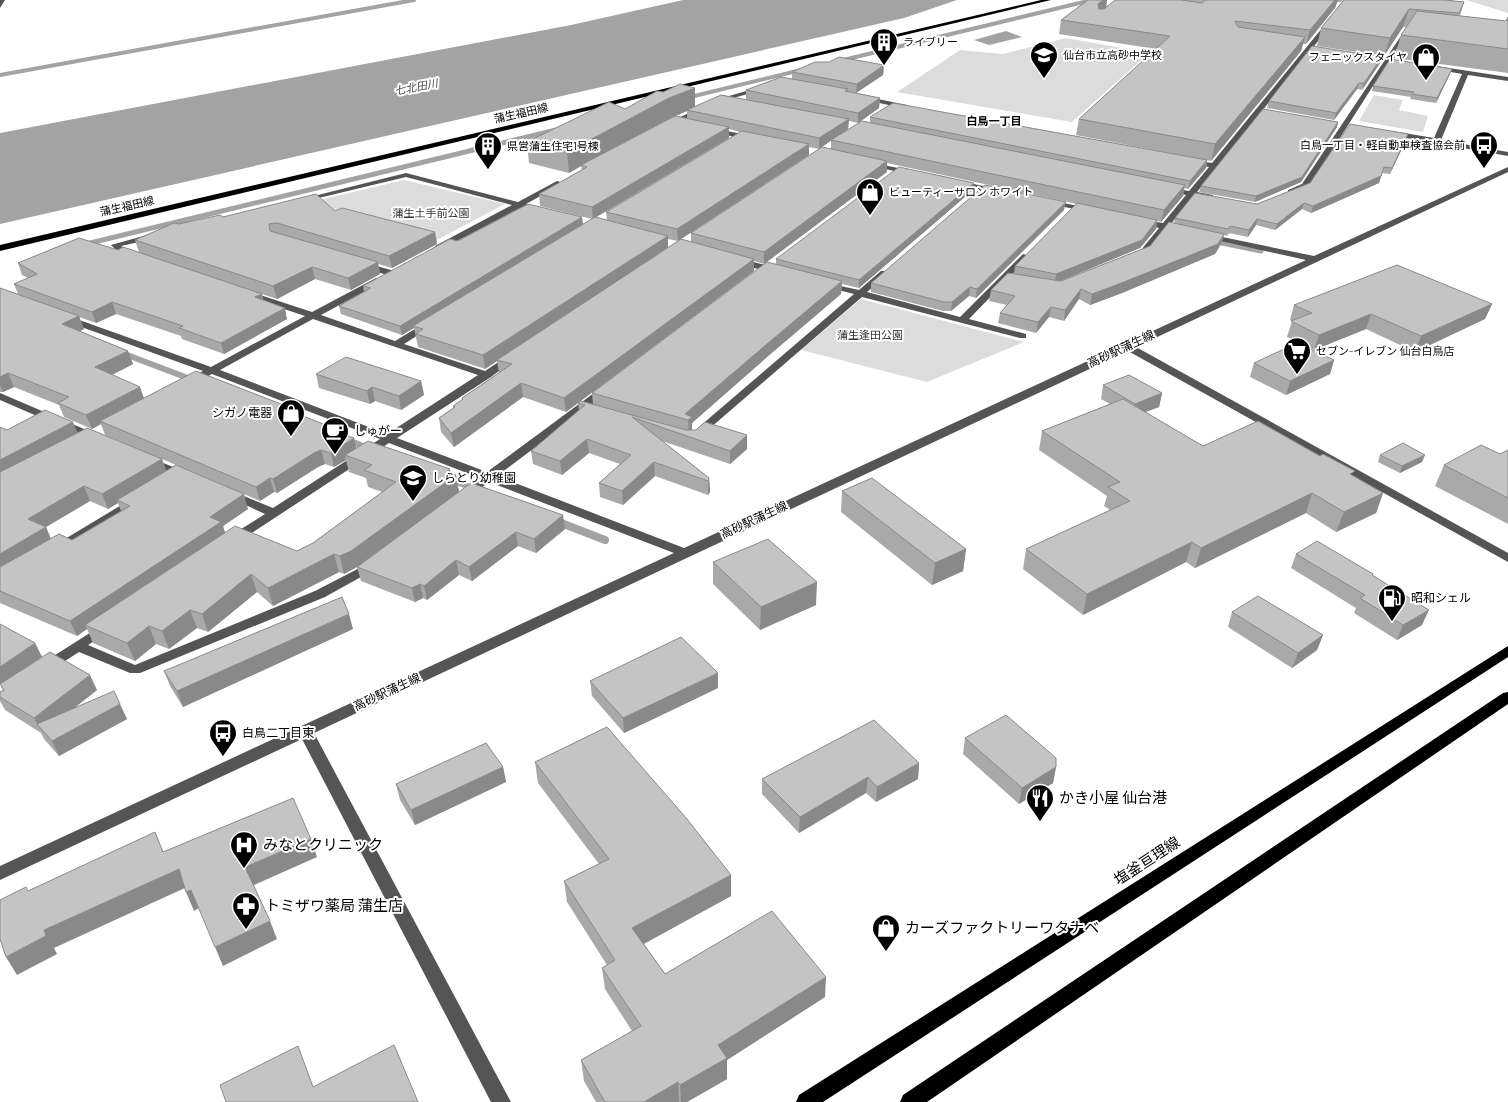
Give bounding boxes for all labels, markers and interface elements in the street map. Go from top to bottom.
building icon: ライブリー [869,27,899,66]
place label: ライブリー [903,35,958,48]
school or university icon: 仙台市立高砂中学校 [1029,40,1059,79]
shop icon: フェニックスタイヤ [1411,42,1441,81]
place label: 仙台市立高砂中学校 [1063,48,1162,61]
place label: フェニックスタイヤ [1309,50,1407,63]
water label: 七北田川 [393,76,440,97]
street label: 蒲生福田線 [493,100,549,125]
district label: 白鳥一丁目 [967,114,1022,127]
bus stop icon: 白鳥一丁目・軽自動車検査協会前 [1469,130,1499,169]
building icon: 県営蒲生住宅1号棟 [473,131,503,170]
place label: 白鳥一丁目・軽自動車検査協会前 [1300,138,1465,151]
place label: 県営蒲生住宅1号棟 [507,139,599,152]
shop icon: ビューティーサロン ホワイト [855,177,885,216]
place label: ビューティーサロン ホワイト [889,185,1033,198]
street label: 蒲生福田線 [99,193,155,218]
park label: 蒲生土手前公園 [393,206,470,219]
street label: 高砂駅蒲生線 [1085,327,1156,370]
park label: 蒲生逢田公園 [837,328,903,341]
supermarket icon: セブン-イレブン 仙台白鳥店 [1282,336,1312,375]
place label: セブン-イレブン 仙台白鳥店 [1316,344,1455,357]
shop icon: シガノ電器 [276,398,306,437]
place label: シガノ電器 [212,405,272,419]
cafe icon: しゅがー [320,416,350,455]
place label: しゅがー [354,423,402,437]
school or university icon: しらとり幼稚園 [398,463,428,502]
place label: しらとり幼稚園 [432,470,516,484]
street label: 高砂駅蒲生線 [718,498,789,541]
fuel station icon: 昭和シェル [1377,583,1407,622]
place label: 昭和シェル [1411,590,1471,604]
street label: 高砂駅蒲生線 [351,670,422,713]
bus stop icon: 白鳥二丁目東 [208,718,238,757]
place label: 白鳥二丁目東 [242,725,314,739]
restaurant icon: かき小屋 仙台港 [1025,783,1055,822]
place label: かき小屋 仙台港 [1059,788,1167,806]
hospital icon: みなとクリニック [229,830,259,869]
street label: 塩釜亘理線 [1110,832,1183,888]
place label: みなとクリニック [263,835,383,853]
pharmacy icon: トミザワ薬局 蒲生店 [231,891,261,930]
place label: トミザワ薬局 蒲生店 [265,896,403,914]
shop icon: カーズファクトリーワタナベ [871,913,901,952]
place label: カーズファクトリーワタナベ [905,918,1099,936]

